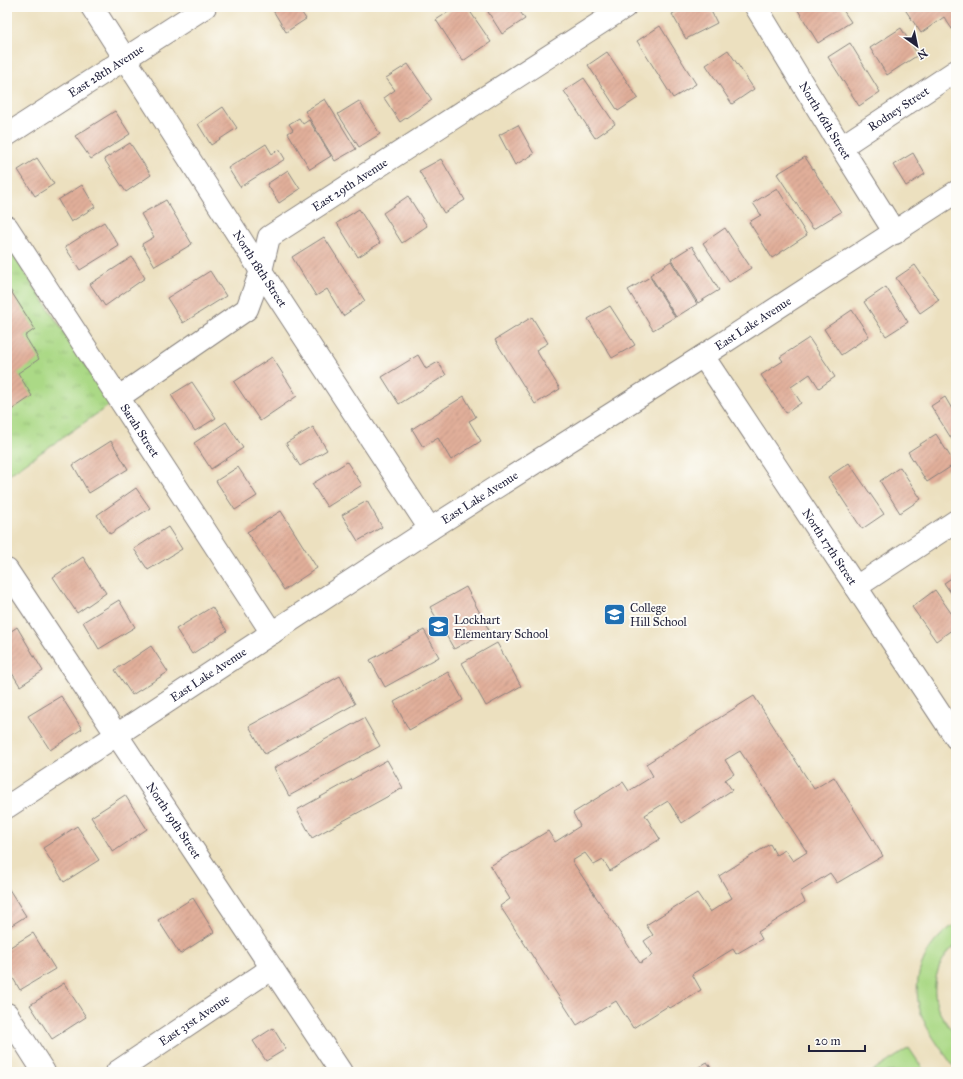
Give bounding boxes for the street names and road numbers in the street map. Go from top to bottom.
street label: East 28th Avenue [66,41,146,100]
street label: North 16th Street [796,79,854,163]
street label: Rodney Street [865,83,932,134]
street label: East 29th Avenue [310,155,390,214]
street label: North 18th Street [230,228,290,310]
street label: East Lake Avenue [712,294,794,353]
street label: Sarah Street [117,401,163,460]
street label: East Lake Avenue [439,468,521,527]
street label: North 17th Street [799,506,860,588]
street label: East Lake Avenue [168,645,249,705]
street label: North 19th Street [143,780,205,862]
street label: East 31st Avenue [156,992,232,1049]

